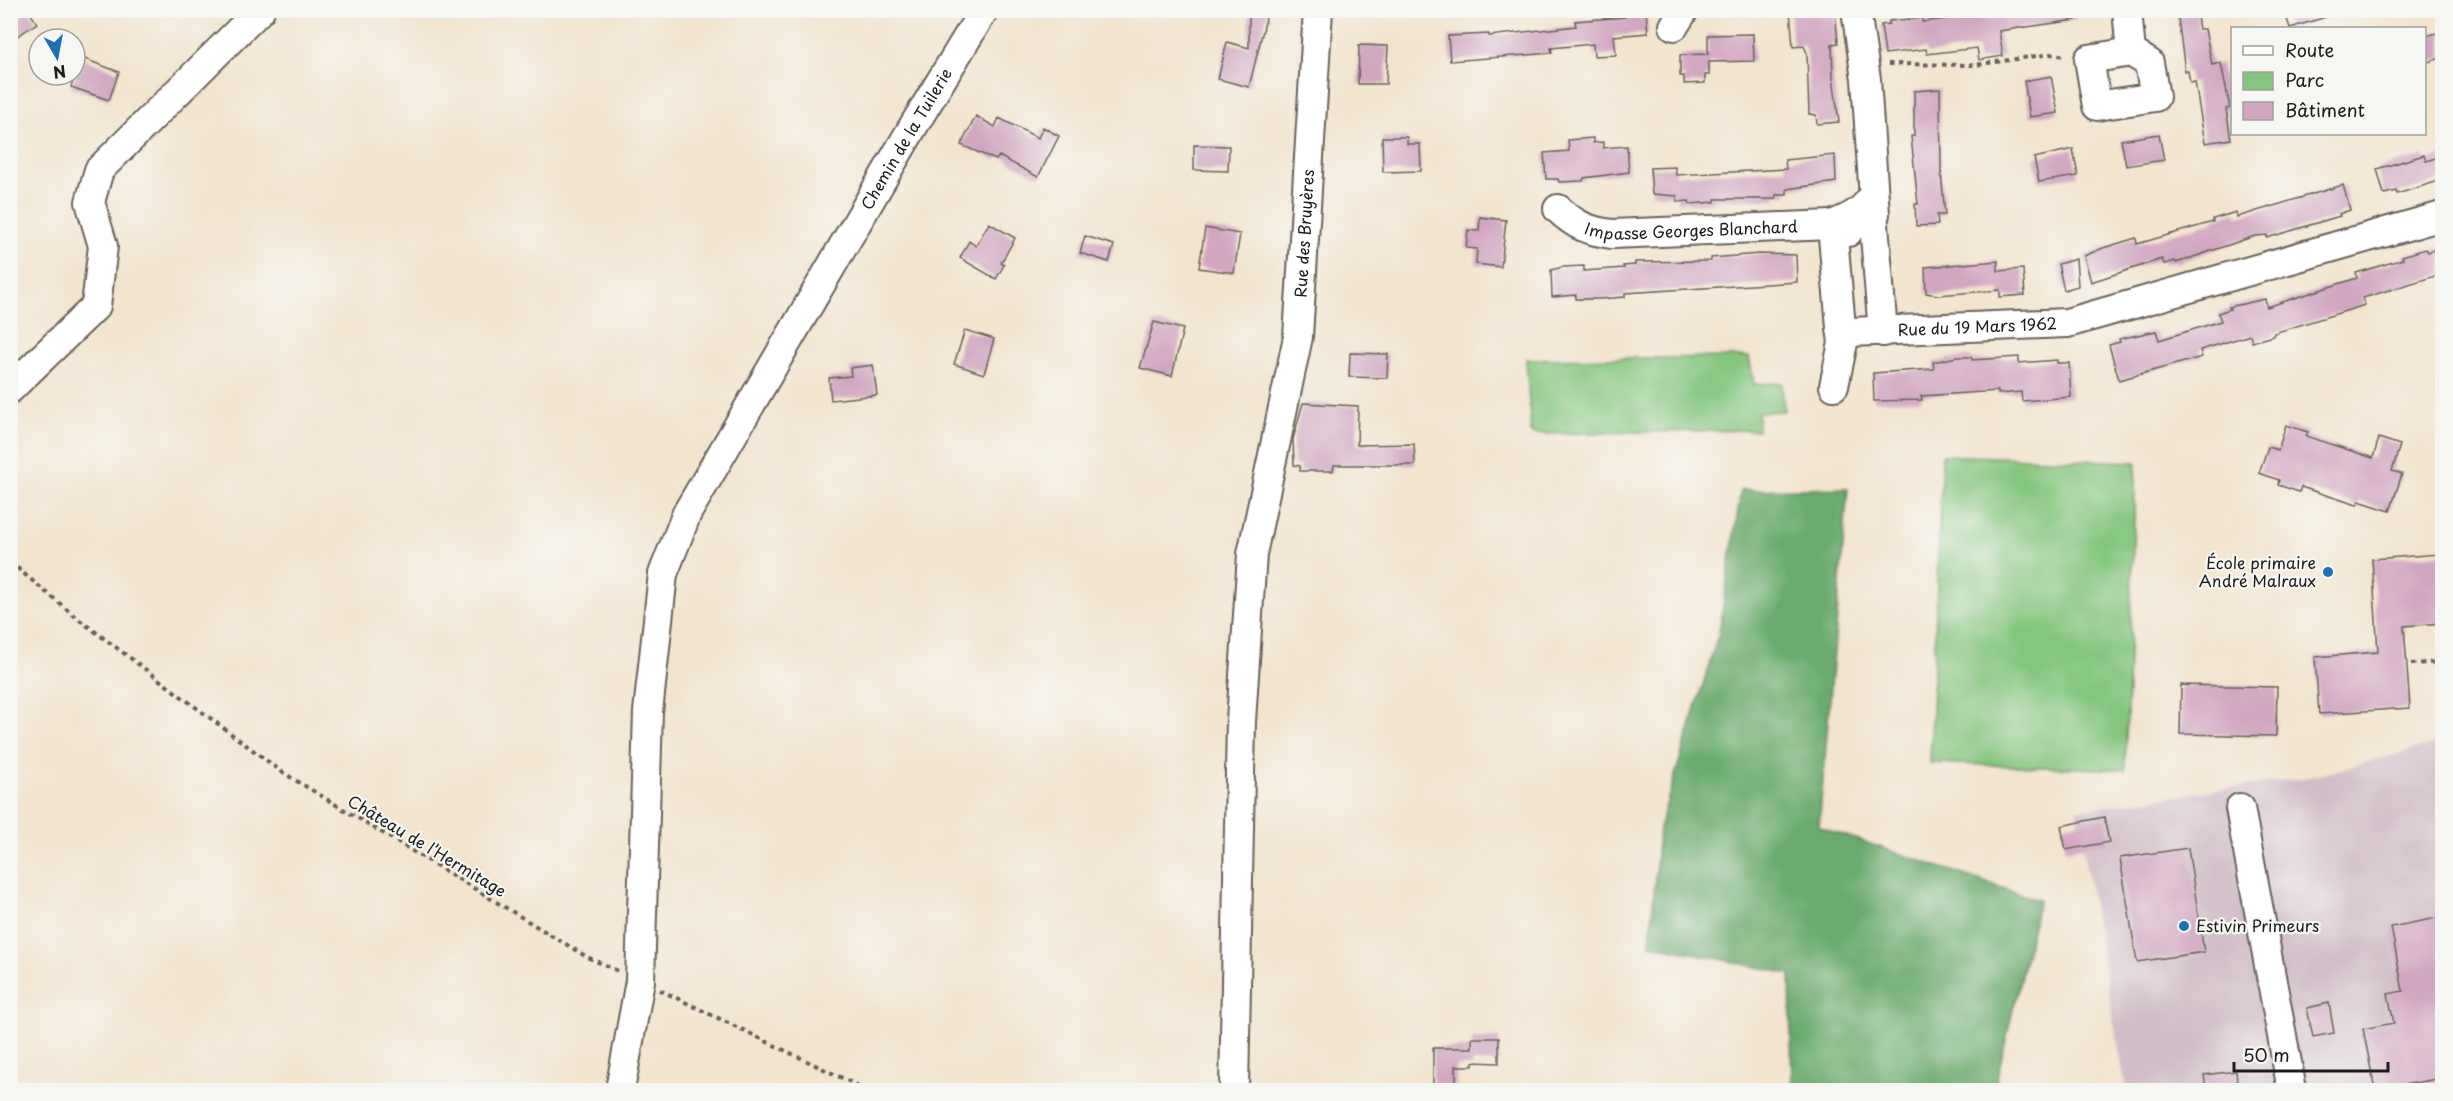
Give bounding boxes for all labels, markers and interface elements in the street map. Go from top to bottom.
north arrow [27,27,87,87]
legend [2231,27,2426,135]
text: Route [2285,36,2335,63]
text: N [51,60,68,86]
street label: Chemin de la Tuilerie [854,63,957,214]
text: Parc [2285,66,2324,93]
text: Bâtiment [2285,96,2365,123]
street label: Rue des Bruyères [1287,169,1319,298]
street label: Impasse Georges Blanchard [1582,213,1798,245]
street label: Rue du 19 Mars 1962 [1897,310,2057,341]
place label: École primaire André Malraux [2199,550,2316,592]
marker: École primaire André Malraux [2321,565,2335,579]
street label: Château de l’Hermitage [344,788,511,902]
place label: Estivin Primeurs [2196,913,2319,937]
marker: Estivin Primeurs [2177,919,2191,933]
scale bar [2234,1035,2388,1073]
text: 50 m [2243,1041,2290,1068]

